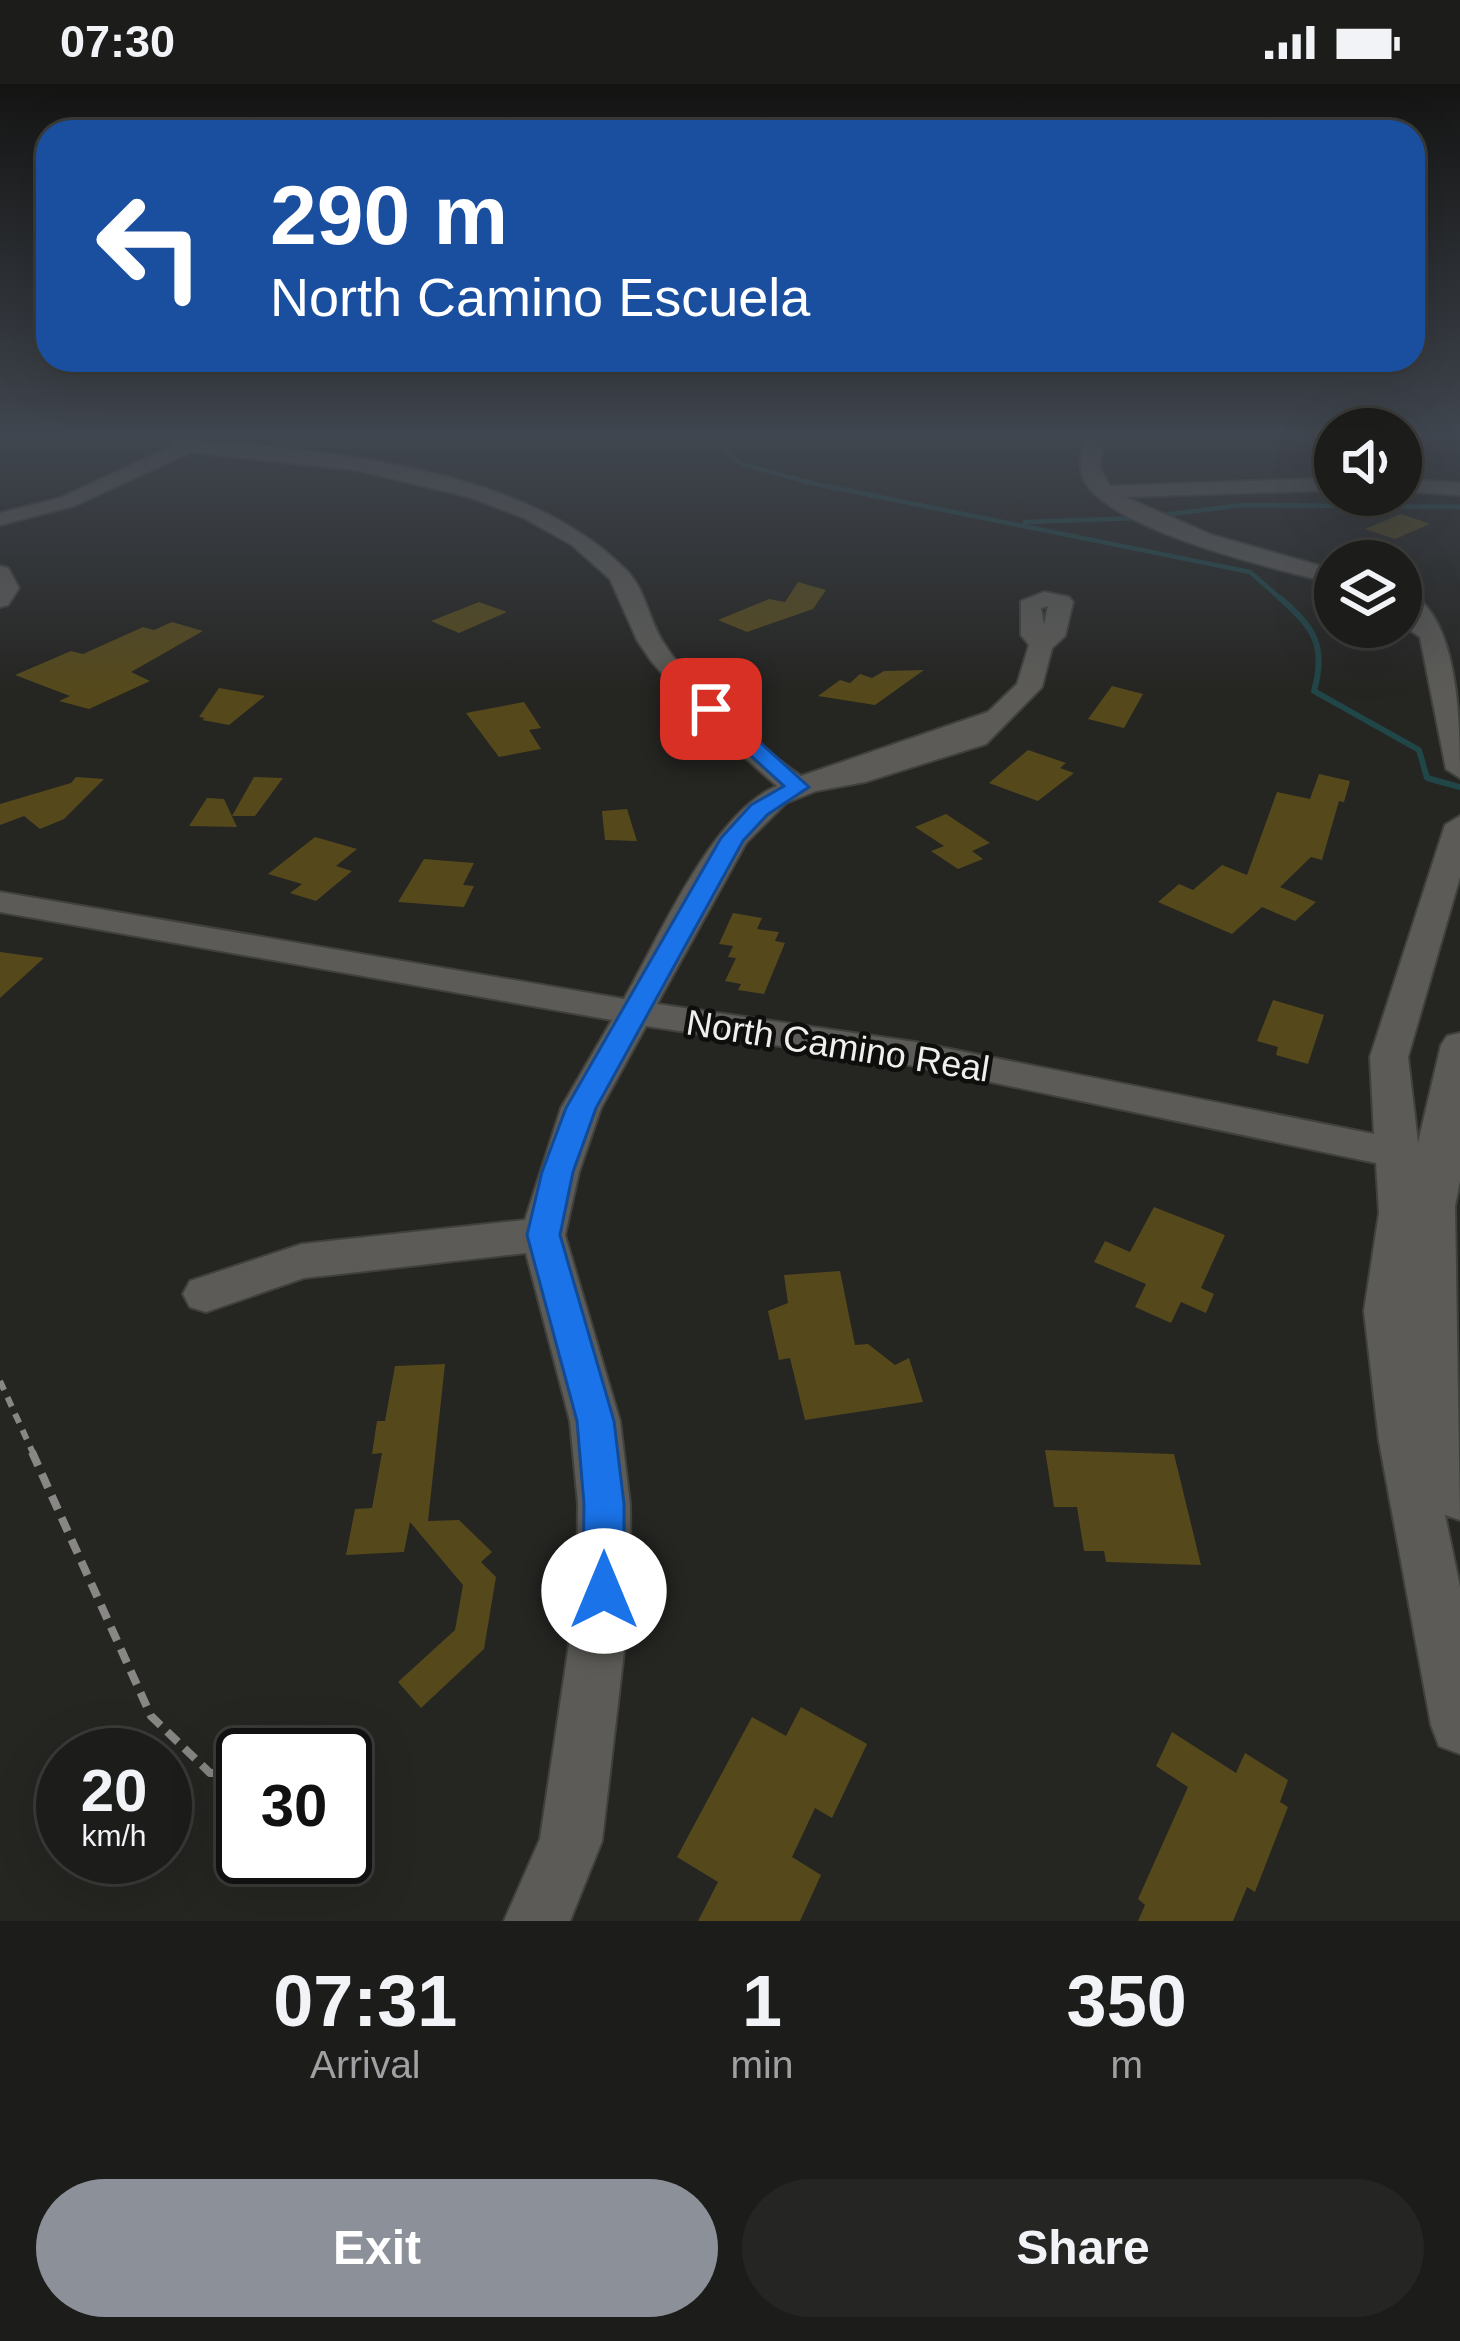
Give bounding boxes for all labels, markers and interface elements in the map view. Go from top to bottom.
text: 07:30 [60,16,175,67]
icon: left [72,168,228,324]
text: 290 m [270,168,508,262]
text: North Camino Escuela [270,267,810,327]
map controls [1314,408,1422,648]
button: sound [1314,408,1422,516]
button: layers [1314,540,1422,648]
pin [660,658,762,760]
icon: arrive [678,676,744,742]
street label: North Camino Real [684,1001,992,1090]
position arrow [541,1528,667,1654]
speed limit sign: 30 [216,1728,372,1884]
text: 20 [81,1757,147,1824]
text: km/h [81,1819,147,1852]
text: 07:31 [273,1961,457,2041]
text: 1 [742,1961,782,2041]
text: 350 [1067,1961,1187,2041]
text: Arrival [310,2043,421,2086]
text: min [731,2043,793,2086]
text: m [1110,2043,1143,2086]
button: Exit [36,2179,718,2317]
button: Share [742,2179,1424,2317]

